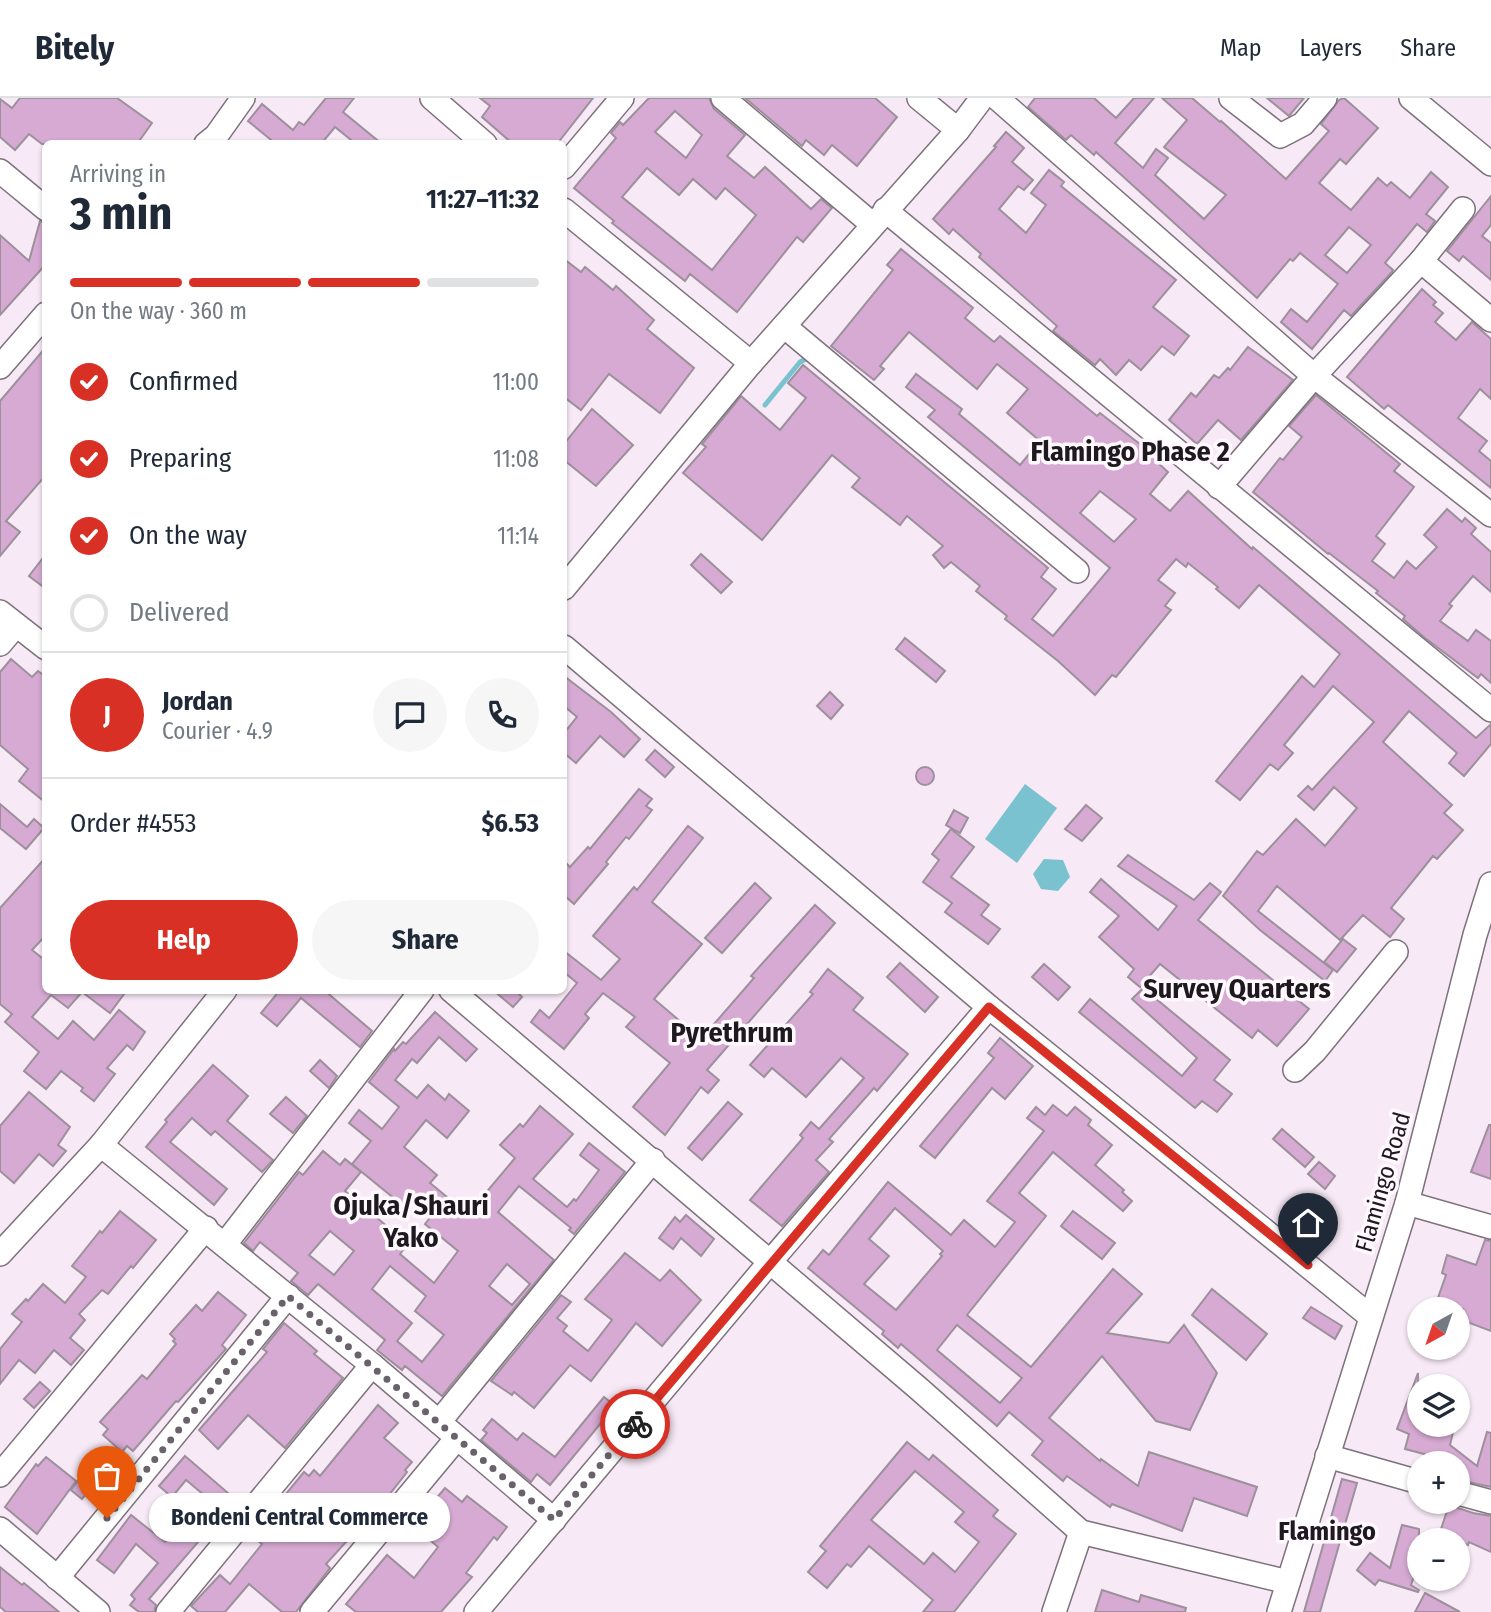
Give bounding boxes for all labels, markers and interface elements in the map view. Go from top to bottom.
text: Bitely [35,28,114,68]
text: Map [1220,34,1262,62]
text: Layers [1300,34,1362,62]
text: Share [1400,34,1456,62]
text: Arriving in [70,160,166,188]
text: 11:27–11:32 [426,184,539,215]
text: 3 min [70,186,172,241]
text: On the way · 360 m [70,297,247,325]
icon: check [70,363,108,401]
text: Confirmed [129,366,239,397]
text: 11:00 [493,368,539,396]
district label: Flamingo Phase 2 [1030,435,1230,468]
icon: check [70,440,108,478]
text: Preparing [129,443,231,474]
text: 11:08 [493,445,539,473]
icon: check [70,517,108,555]
text: On the way [129,520,247,551]
text: 11:14 [497,522,539,550]
text: Delivered [129,597,230,628]
button: chat [373,678,447,752]
button: phone [465,678,539,752]
text: Jordan [162,686,233,717]
text: J [103,700,111,731]
text: Courier · 4.9 [162,717,273,745]
text: Order #4553 [70,808,197,839]
text: $6.53 [481,808,539,839]
button: Help [70,900,298,980]
button: Share [312,900,539,980]
district label: Survey Quarters [1143,972,1331,1005]
district label: Pyrethrum [671,1016,793,1049]
street label: Flamingo Road [1350,1109,1416,1255]
district label: Ojuka/Shauri Yako [333,1189,489,1254]
pin [1278,1193,1338,1265]
icon: home [1289,1204,1327,1242]
north arrow [1407,1297,1470,1360]
map controls [1407,1297,1470,1591]
button: layers [1407,1374,1470,1437]
courier [600,1389,670,1459]
icon: bike [616,1405,654,1443]
pin [77,1446,137,1518]
button: + [1407,1451,1470,1514]
icon: bag [88,1457,126,1495]
callout: Bondeni Central Commerce [149,1494,450,1542]
text: Bondeni Central Commerce [171,1503,428,1531]
district label: Flamingo [1278,1516,1376,1547]
button: − [1407,1528,1470,1591]

